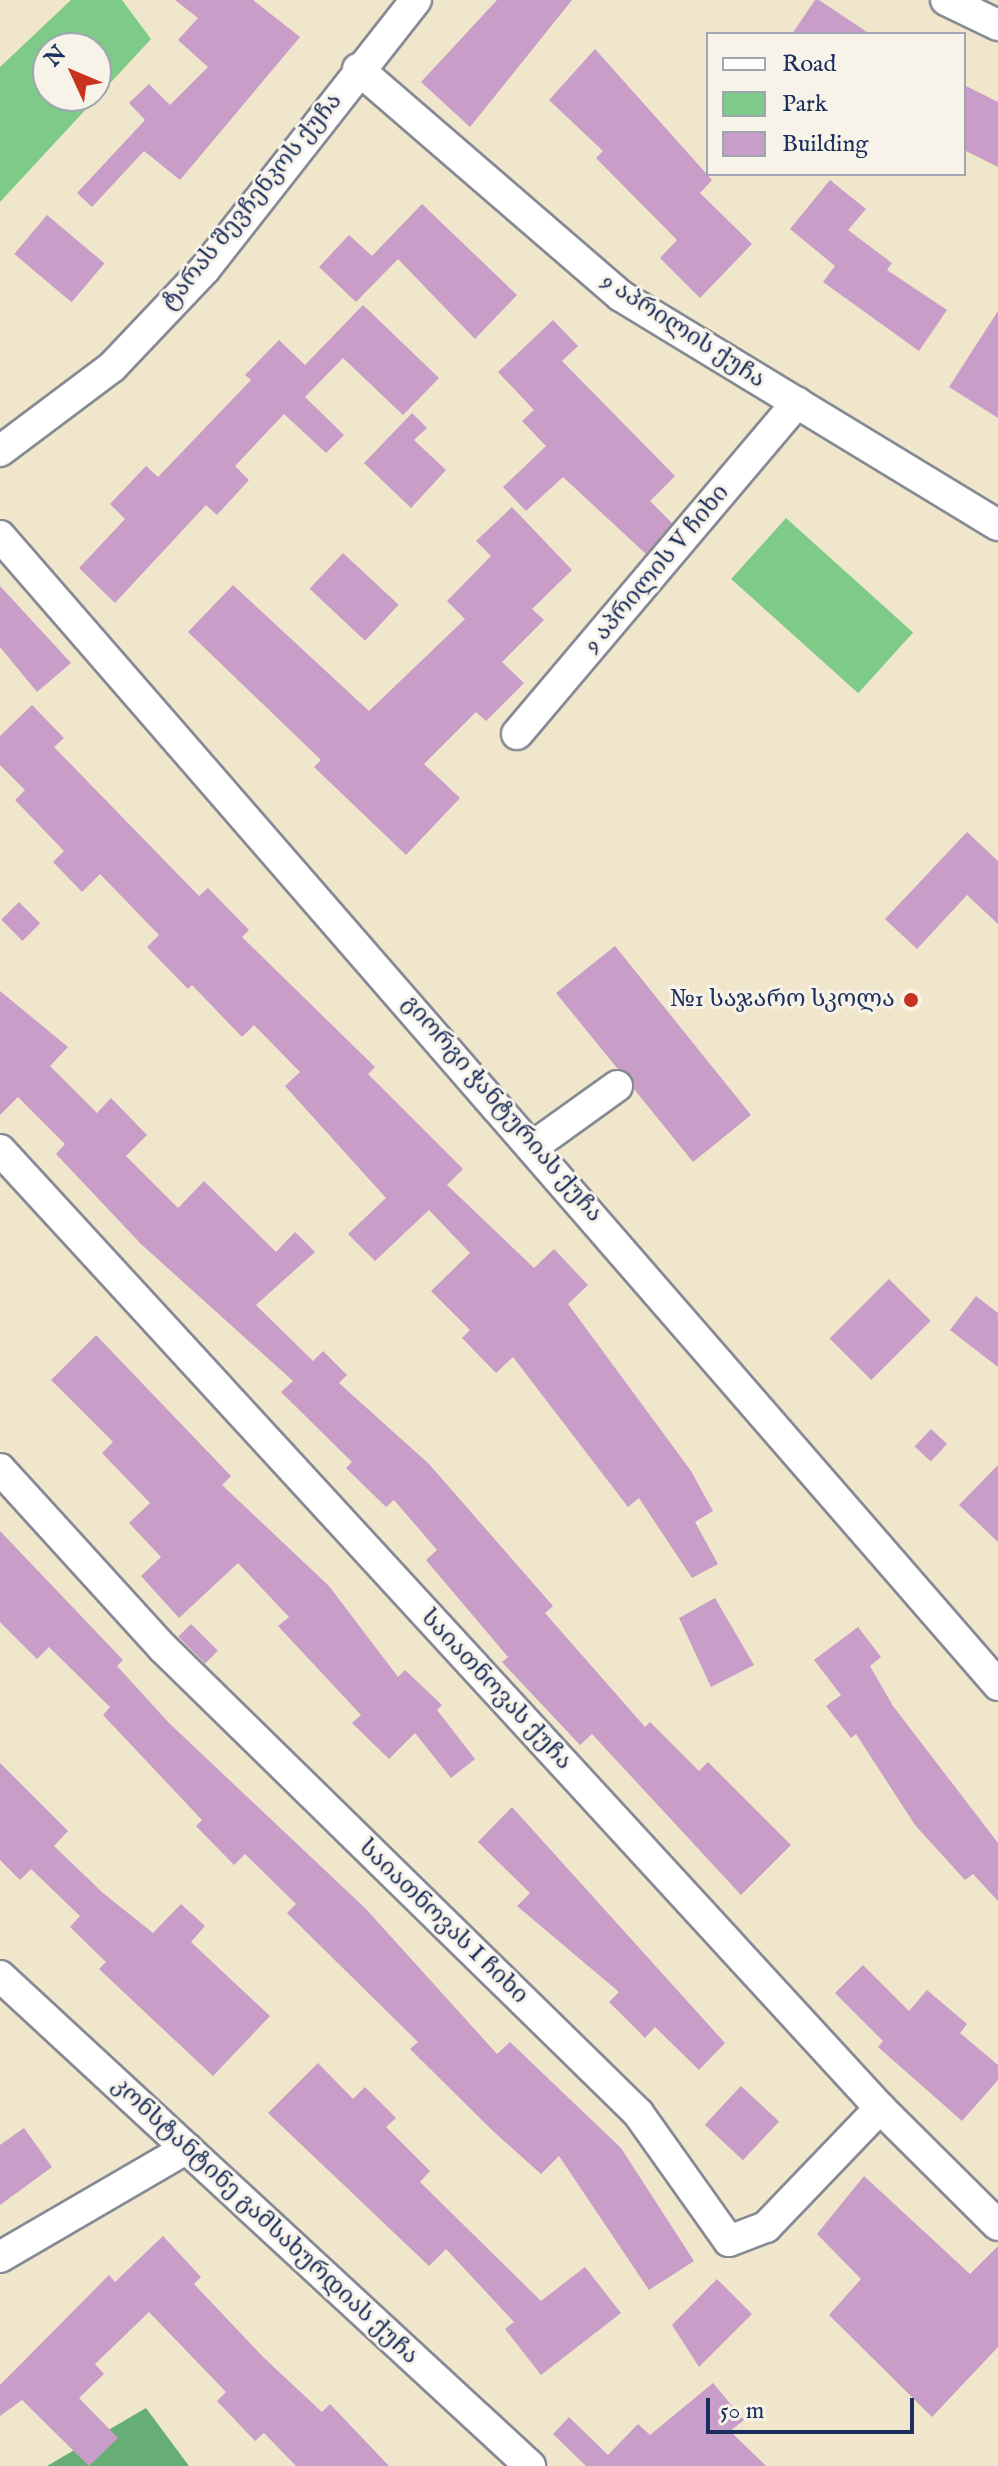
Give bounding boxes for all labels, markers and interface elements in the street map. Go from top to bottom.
north arrow [32,32,112,112]
legend [706,32,966,176]
text: N [39,40,73,73]
text: Road [782,49,836,80]
street label: ტარას შევჩენკოს ქუჩა [155,87,349,317]
text: Park [782,89,828,120]
text: Building [782,129,868,160]
street label: 9 აპრილის ქუჩა [596,267,770,395]
street label: 9 აპრილის V ჩიხი [578,479,736,659]
place label: №1 საჯარო სკოლა [670,986,895,1014]
street label: გიორგი ჭანტურიას ქუჩა [396,990,608,1228]
marker: №1 საჯარო სკოლა [902,991,920,1009]
street label: საიათნოვას ქუჩა [414,1604,578,1776]
street label: საიათნოვას I ჩიხი [352,1834,534,2010]
street label: კონსტანტინე გამსახურდიას ქუჩა [106,2071,424,2371]
scale bar [710,2382,918,2432]
text: 50 m [720,2396,764,2427]

